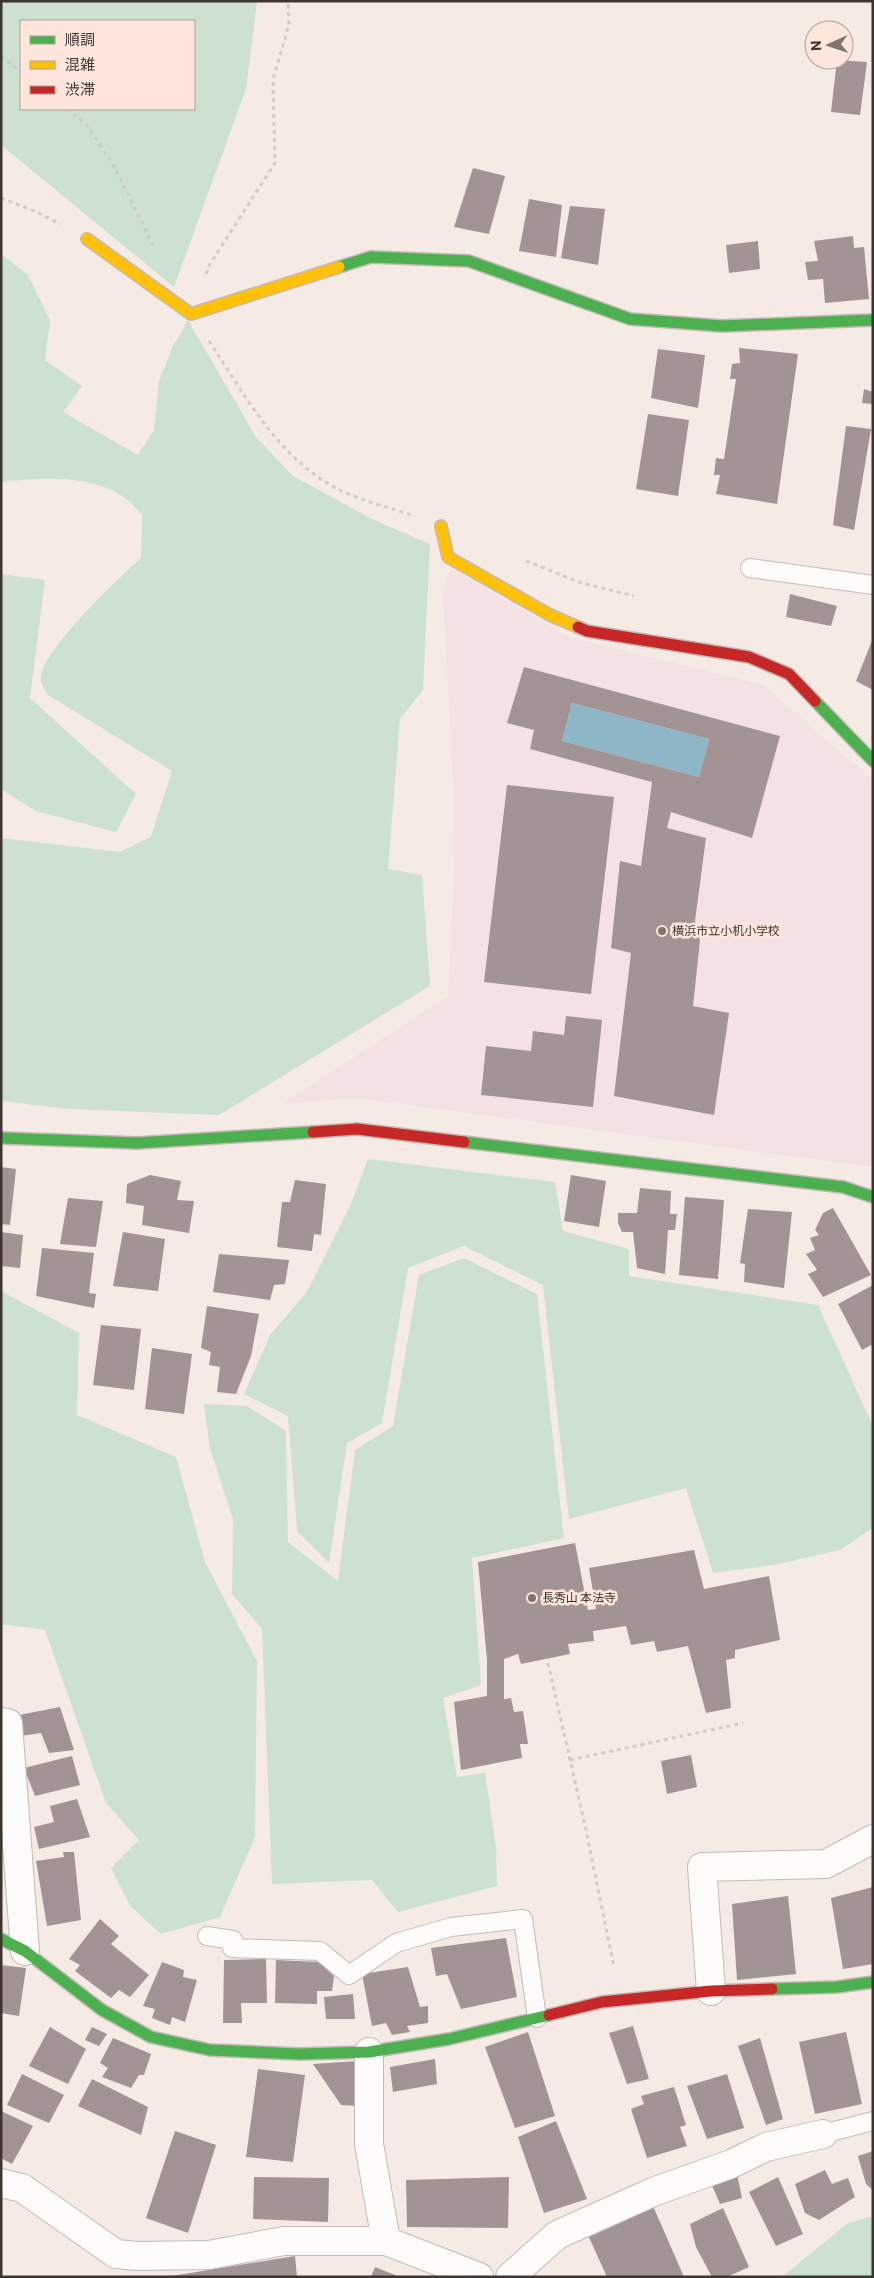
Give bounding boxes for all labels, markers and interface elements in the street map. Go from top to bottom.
legend [20,20,195,110]
north arrow [804,20,854,70]
text: 順調 [65,30,95,48]
text: N [807,40,824,51]
text: 混雑 [65,55,95,73]
text: 渋滞 [65,80,95,98]
place label: 横浜市立小机小学校 [672,923,780,937]
marker: 横浜市立小机小学校 [656,925,668,937]
place label: 長秀山 本法寺 [542,1590,616,1604]
marker: 長秀山 本法寺 [526,1592,538,1604]

